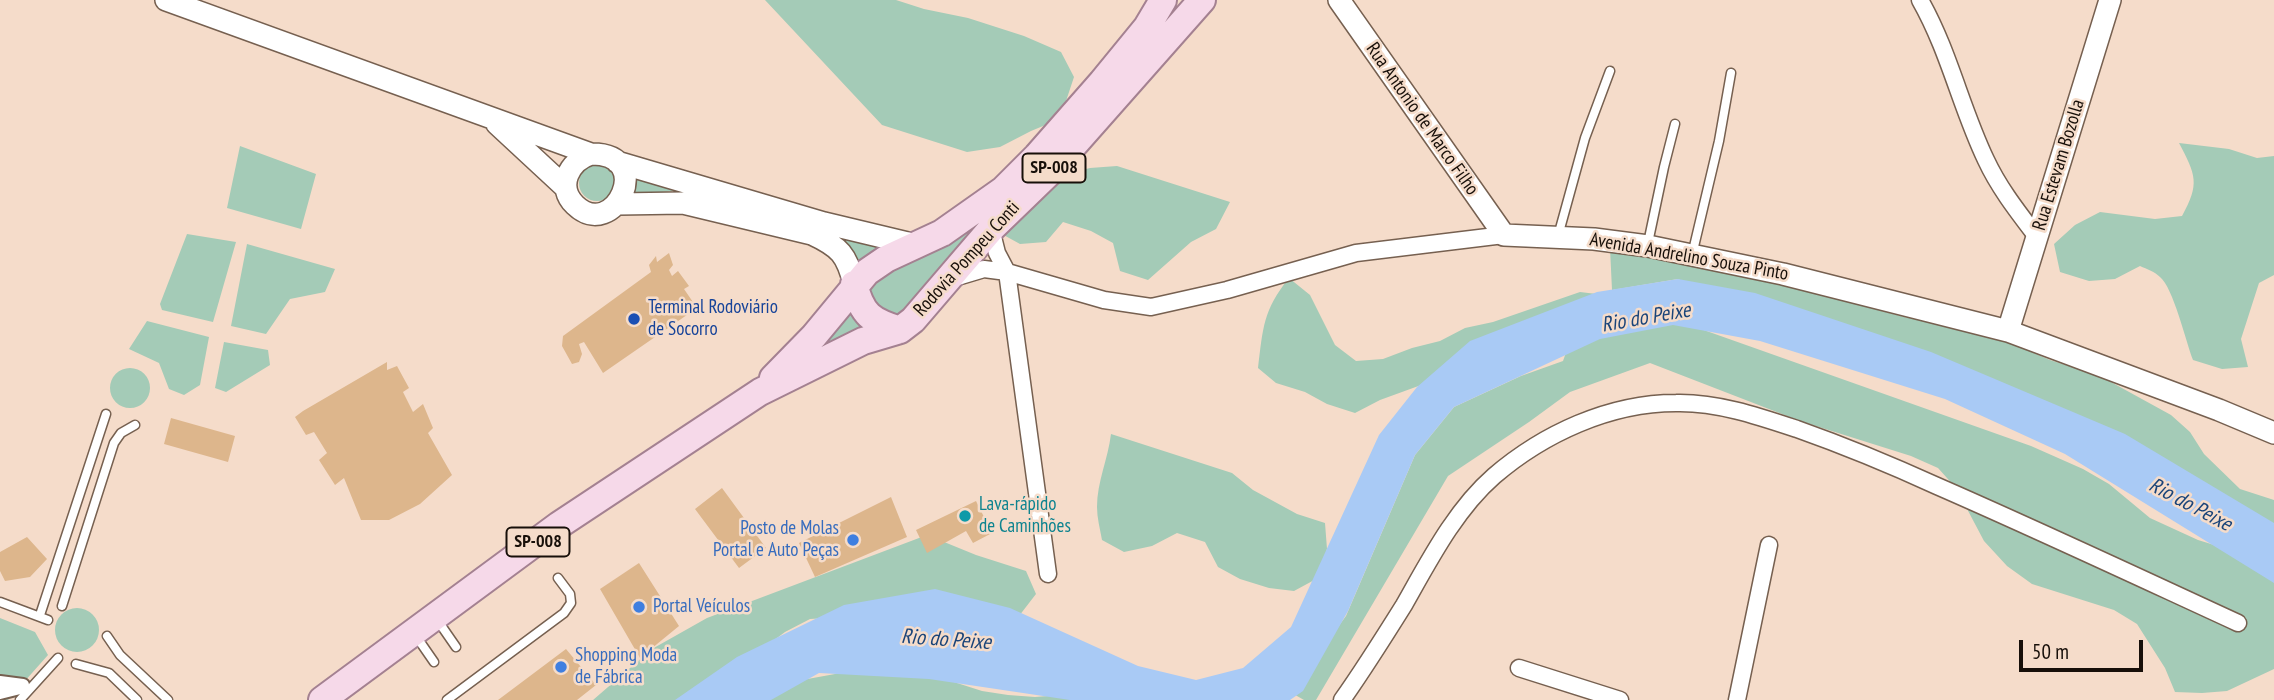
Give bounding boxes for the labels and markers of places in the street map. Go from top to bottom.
place label: Terminal Rodoviário de Socorro [648,297,778,341]
marker: Terminal Rodoviário de Socorro [626,311,642,327]
place label: Lava-rápido de Caminhões [979,494,1071,538]
marker: Lava-rápido de Caminhões [957,508,973,524]
place label: Posto de Molas Portal e Auto Peças [713,518,839,562]
marker: Posto de Molas Portal e Auto Peças [845,532,861,548]
place label: Portal Veículos [653,596,750,618]
marker: Portal Veículos [631,599,647,615]
place label: Shopping Moda de Fábrica [575,645,677,689]
marker: Shopping Moda de Fábrica [553,659,569,675]

